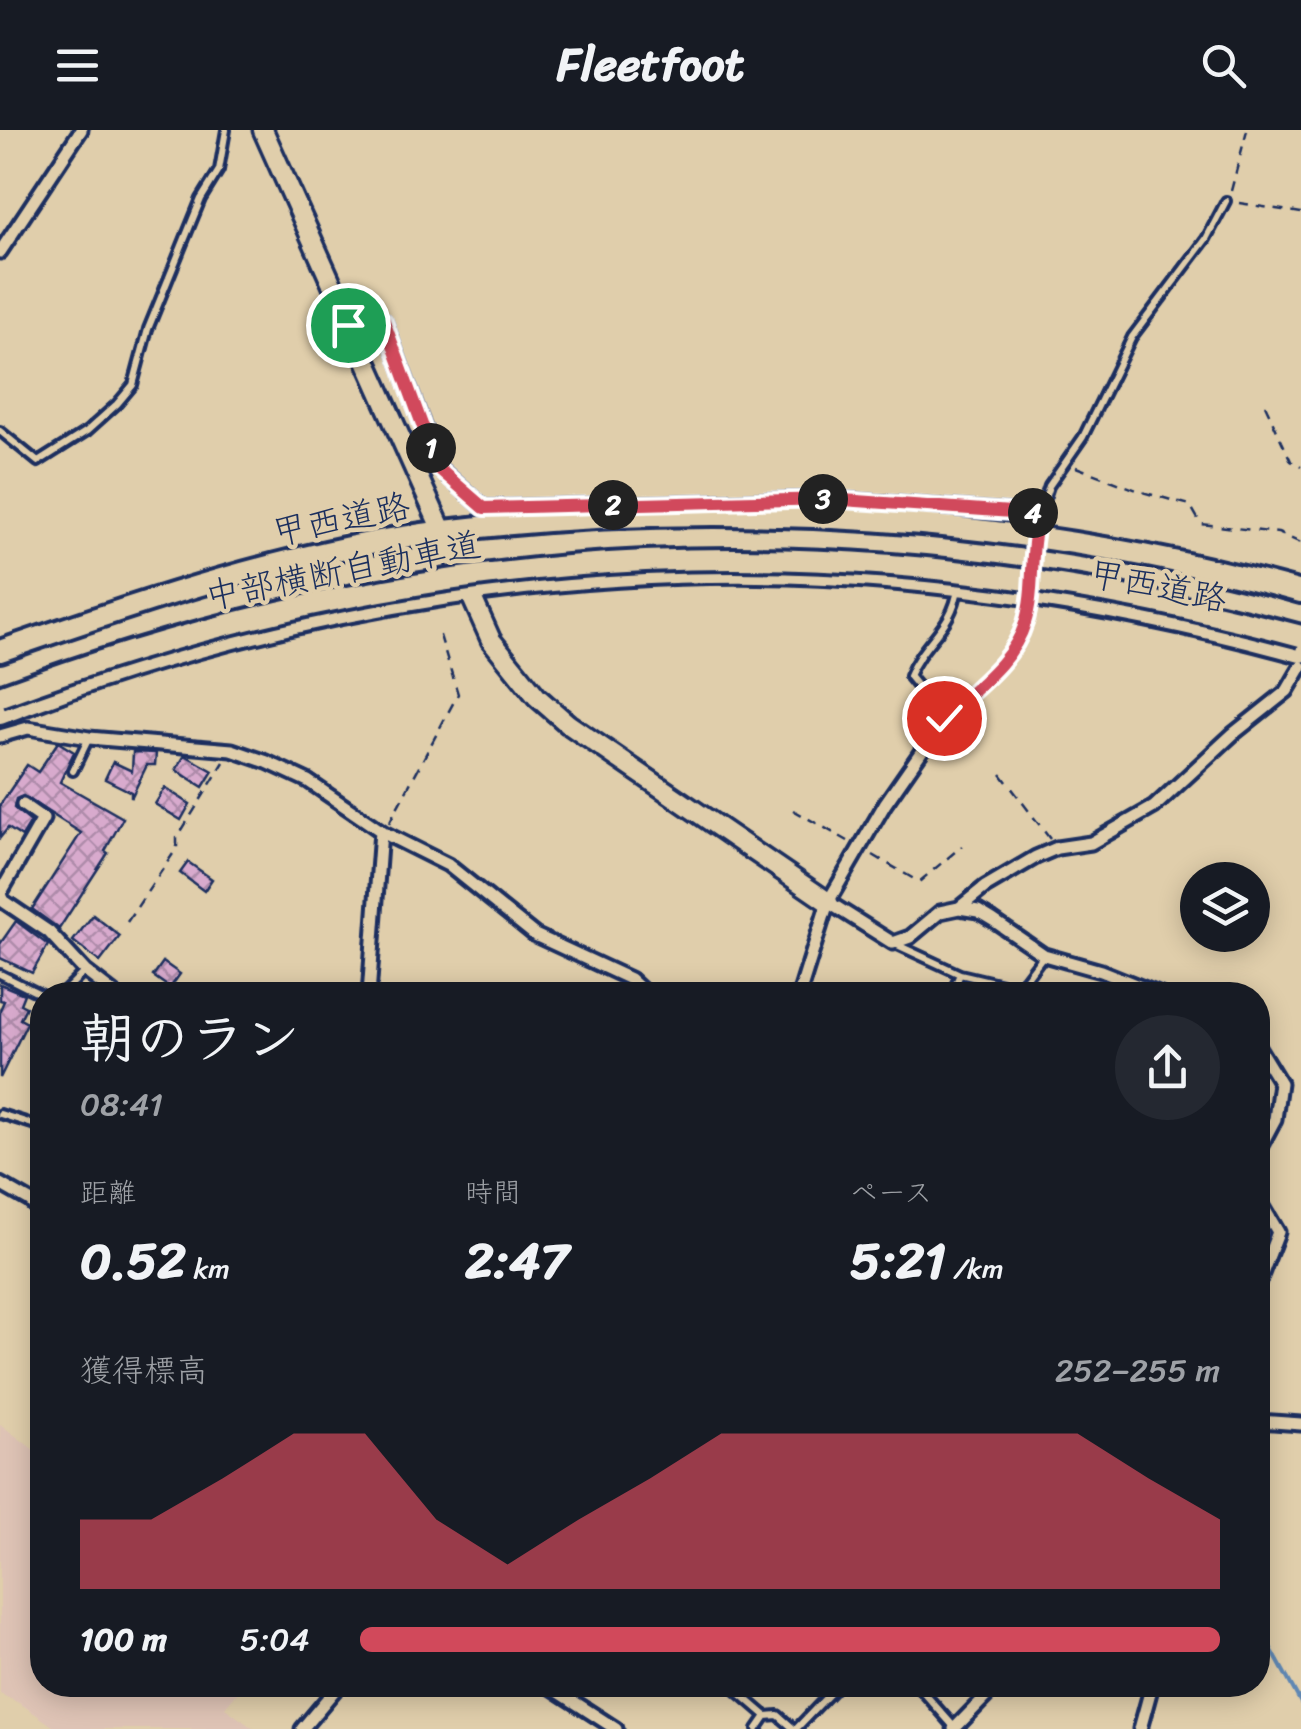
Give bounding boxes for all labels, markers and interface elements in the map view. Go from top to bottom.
text: Fleetfoot [557,25,744,105]
icon: menu [50,38,105,93]
icon: search [1196,38,1251,93]
pin [306,283,391,368]
icon: arrive [321,298,376,353]
pin: 1 [406,423,456,473]
text: 1 [425,423,437,472]
street label: 甲西道路 [266,474,416,564]
pin: 3 [798,474,848,524]
text: 3 [815,474,831,523]
pin: 2 [588,480,638,530]
text: 2 [605,480,621,529]
pin: 4 [1008,488,1058,538]
text: 4 [1024,488,1042,537]
street label: 中部横断自動車道 [200,513,486,627]
street label: 甲西道路 [1083,542,1233,630]
pin [902,676,987,761]
icon: check [917,691,972,746]
map controls [1180,862,1270,952]
button: layers [1180,862,1270,952]
text: 朝のラン [80,990,300,1087]
button: share [1115,1015,1220,1120]
text: 08:41 [80,1076,163,1133]
text: 距離 [80,1168,136,1217]
text: 時間 [465,1168,521,1217]
text: ペース [850,1168,932,1217]
text: 0.52 [80,1217,186,1306]
text: 2:47 [465,1217,569,1306]
text: 5:21 [850,1217,946,1306]
text: km [186,1244,230,1293]
text: /km [946,1244,1004,1293]
text: 獲得標高 [80,1342,208,1399]
text: 252–255 m [1055,1342,1220,1399]
text: 100 m [80,1611,167,1668]
text: 5:04 [240,1611,309,1668]

